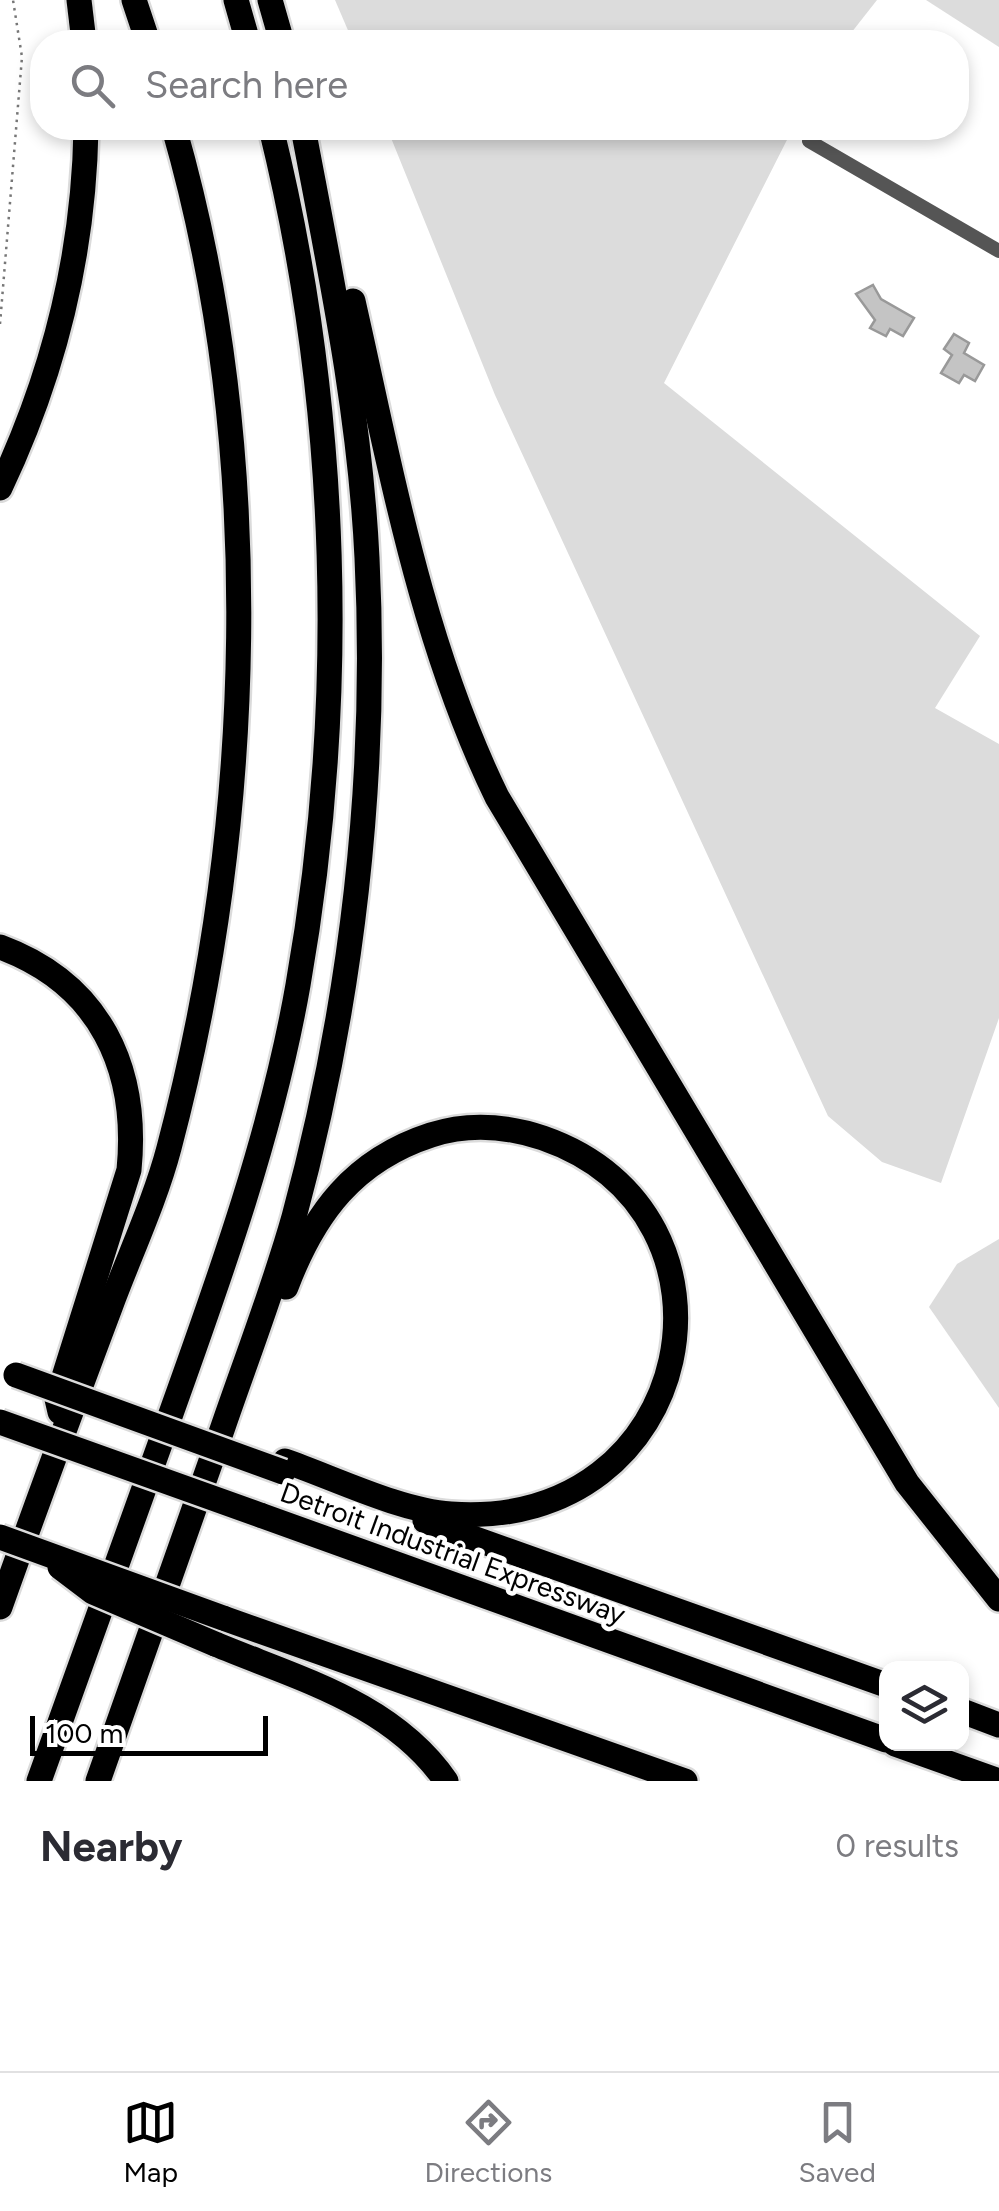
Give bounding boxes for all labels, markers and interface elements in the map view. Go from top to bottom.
search box [30,30,969,140]
icon: search [65,58,120,113]
text: Search here [145,62,348,108]
street label: Detroit Industrial Expressway [276,1475,630,1631]
map controls [879,1661,969,1751]
button: layers [879,1661,969,1751]
scale bar [30,1711,268,1756]
text: 100 m [45,1716,123,1750]
text: Nearby [40,1821,182,1872]
text: 0 results [835,1827,959,1865]
tab: Map [123,2095,178,2189]
tab: Directions [425,2095,552,2189]
tab: Saved [799,2095,876,2189]

